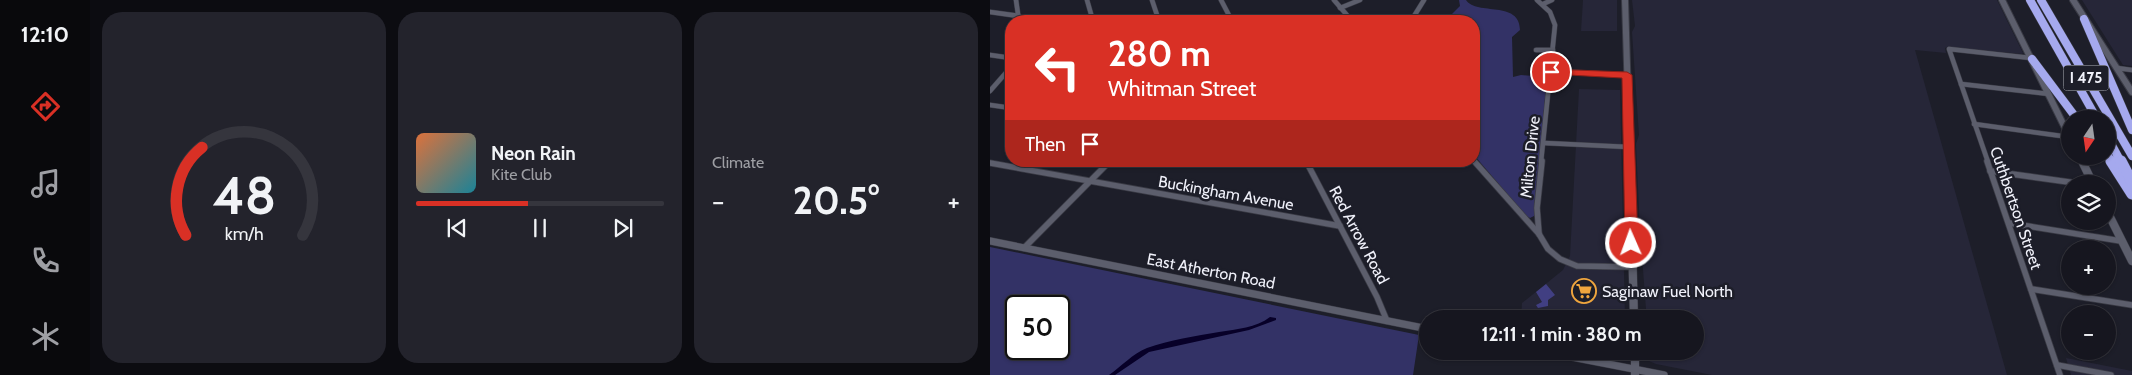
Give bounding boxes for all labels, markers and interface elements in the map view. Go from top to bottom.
text: 12:10 [21,21,69,48]
text: 280 m [1108,32,1211,75]
icon: left [1025,35,1090,100]
pin [1530,51,1572,93]
icon: arrive [1537,58,1565,86]
road number: I 475 [2064,66,2108,90]
text: Whitman Street [1108,75,1256,102]
icon: directions [28,89,63,124]
north arrow [2061,110,2116,165]
map controls [2061,110,2116,360]
street label: Milton Drive [1516,115,1544,199]
icon: arrive [1076,130,1104,158]
text: Then [1025,133,1066,156]
text: Neon Rain [491,142,576,165]
street label: Cuthbertson Street [1986,144,2046,272]
text: Climate [712,153,764,172]
text: 48 [212,164,276,227]
text: Kite Club [491,165,552,184]
icon: music [28,166,63,201]
street label: Buckingham Avenue [1157,172,1295,214]
button: layers [2061,175,2116,230]
text: 20.5° [793,177,879,224]
street label: Red Arrow Road [1325,183,1393,287]
text: − [712,184,724,218]
text: + [948,184,960,218]
icon: previous [443,214,471,242]
icon: pause [526,214,554,242]
icon: next [609,214,637,242]
position arrow [1604,216,1656,268]
text: km/h [224,223,264,244]
button: + [2061,240,2116,295]
icon: phone [28,243,63,278]
street label: East Atherton Road [1145,249,1277,293]
supermarket icon: Saginaw Fuel North [1571,278,1597,304]
place label: Saginaw Fuel North [1602,282,1733,301]
speed limit sign: 50 [1005,295,1070,360]
button: − [2061,305,2116,360]
icon: climate [28,319,63,354]
text: 12:11 · 1 min · 380 m [1482,323,1641,346]

